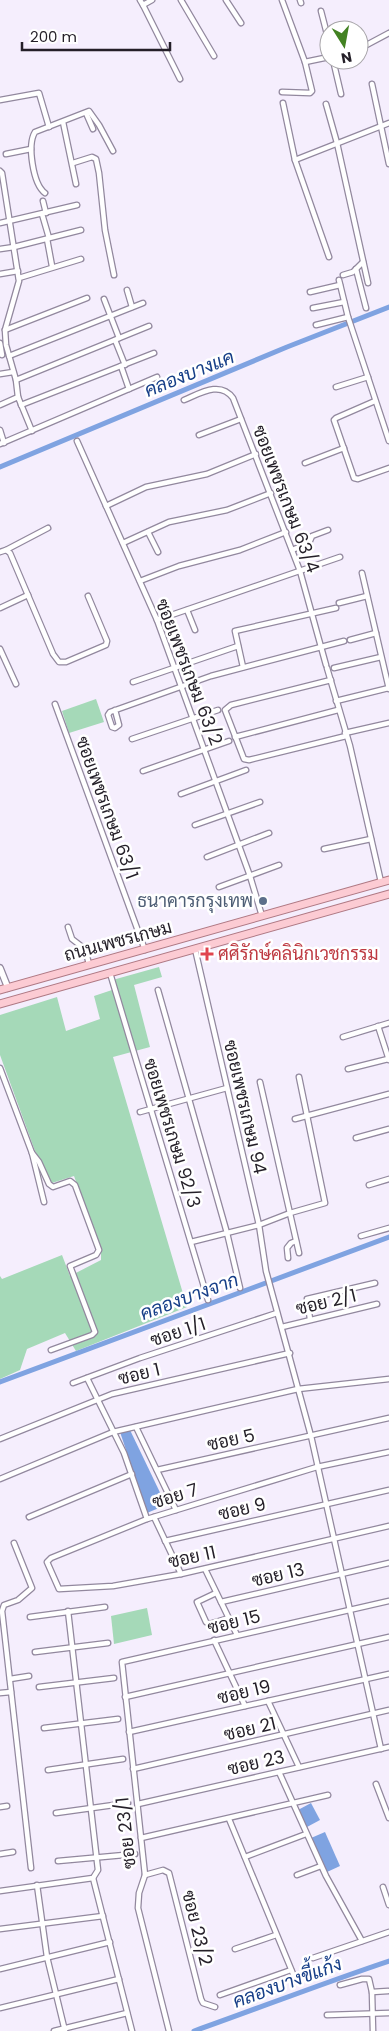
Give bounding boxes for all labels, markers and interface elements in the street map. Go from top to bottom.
scale bar [22,20,170,52]
north arrow [319,20,369,70]
text: 200 m [30,26,77,47]
text: N [339,47,354,69]
water label: คลองบางแค [140,343,238,404]
street label: ซอยเพชรเกษม 63/4 [247,422,326,576]
street label: ซอยเพชรเกษม 63/2 [150,595,229,749]
street label: ซอยเพชรเกษม 63/1 [70,733,145,883]
place label: ธนาคารกรุงเทพ [137,888,253,913]
marker: ธนาคารกรุงเทพ [257,895,269,907]
street label: ถนนเพชรเกษม [61,914,175,967]
place label: ศศิรักษ์คลินิกเวชกรรม [218,941,379,966]
marker: ศศิรักษ์คลินิกเวชกรรม [200,947,214,961]
street label: ซอยเพชรเกษม 94 [218,1037,273,1176]
street label: ซอยเพชรเกษม 92/3 [138,1055,207,1211]
water label: คลองบางจาก [136,1266,242,1327]
street label: ซอย 2/1 [293,1282,359,1321]
street label: ซอย 1/1 [147,1311,209,1352]
street label: ซอย 1 [115,1357,162,1390]
street label: ซอย 5 [205,1422,257,1457]
street label: ซอย 7 [149,1477,201,1514]
street label: ซอย 9 [216,1491,268,1526]
street label: ซอย 11 [166,1539,218,1574]
street label: ซอย 13 [249,1556,307,1593]
street label: ซอย 15 [205,1603,263,1640]
street label: ซอย 19 [215,1673,273,1710]
street label: ซอย 21 [221,1710,278,1747]
street label: ซอย 23 [225,1744,287,1781]
street label: ซอย 23/1 [109,1796,142,1870]
street label: ซอย 23/2 [176,1888,219,1968]
water label: คลองบางขี้แก้ง [227,1945,346,2015]

